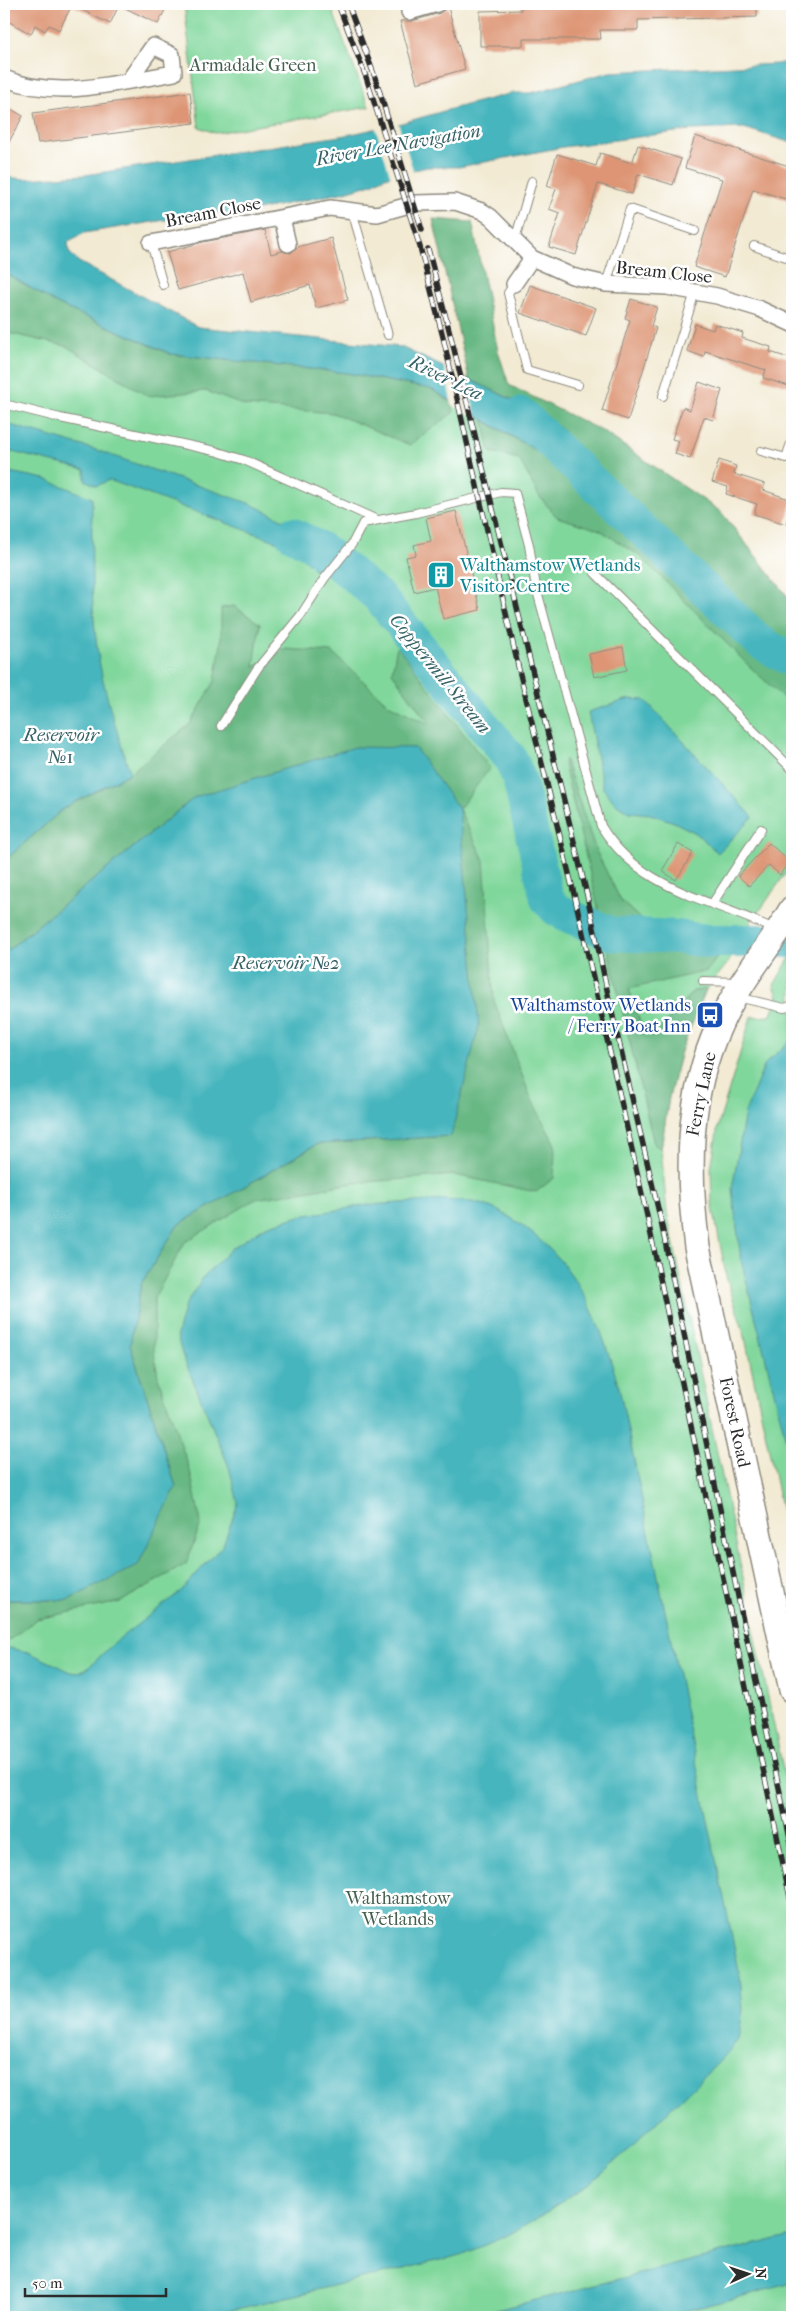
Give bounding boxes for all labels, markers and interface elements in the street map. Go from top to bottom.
park label: Armadale Green [189,55,317,76]
water label: River Lee Navigation [312,120,482,171]
street label: Bream Close [164,193,263,232]
street label: Bream Close [615,257,713,288]
water label: River Lea [403,350,486,405]
place label: Walthamstow Wetlands Visitor Centre [459,555,641,597]
building icon: Walthamstow Wetlands Visitor Centre [426,560,456,590]
water label: Coppermill Stream [385,609,495,738]
water label: Reservoir №1 [21,724,100,768]
water label: Reservoir №2 [230,952,340,974]
place label: Walthamstow Wetlands / Ferry Boat Inn [510,995,692,1037]
bus stop icon: Walthamstow Wetlands / Ferry Boat Inn [695,1000,725,1030]
street label: Ferry Lane [682,1050,721,1138]
street label: Forest Road [715,1375,754,1469]
park label: Walthamstow Wetlands [345,1888,451,1930]
north arrow [724,2248,774,2298]
scale bar [25,2266,166,2298]
text: N [752,2268,769,2279]
text: 50 m [32,2274,63,2292]

